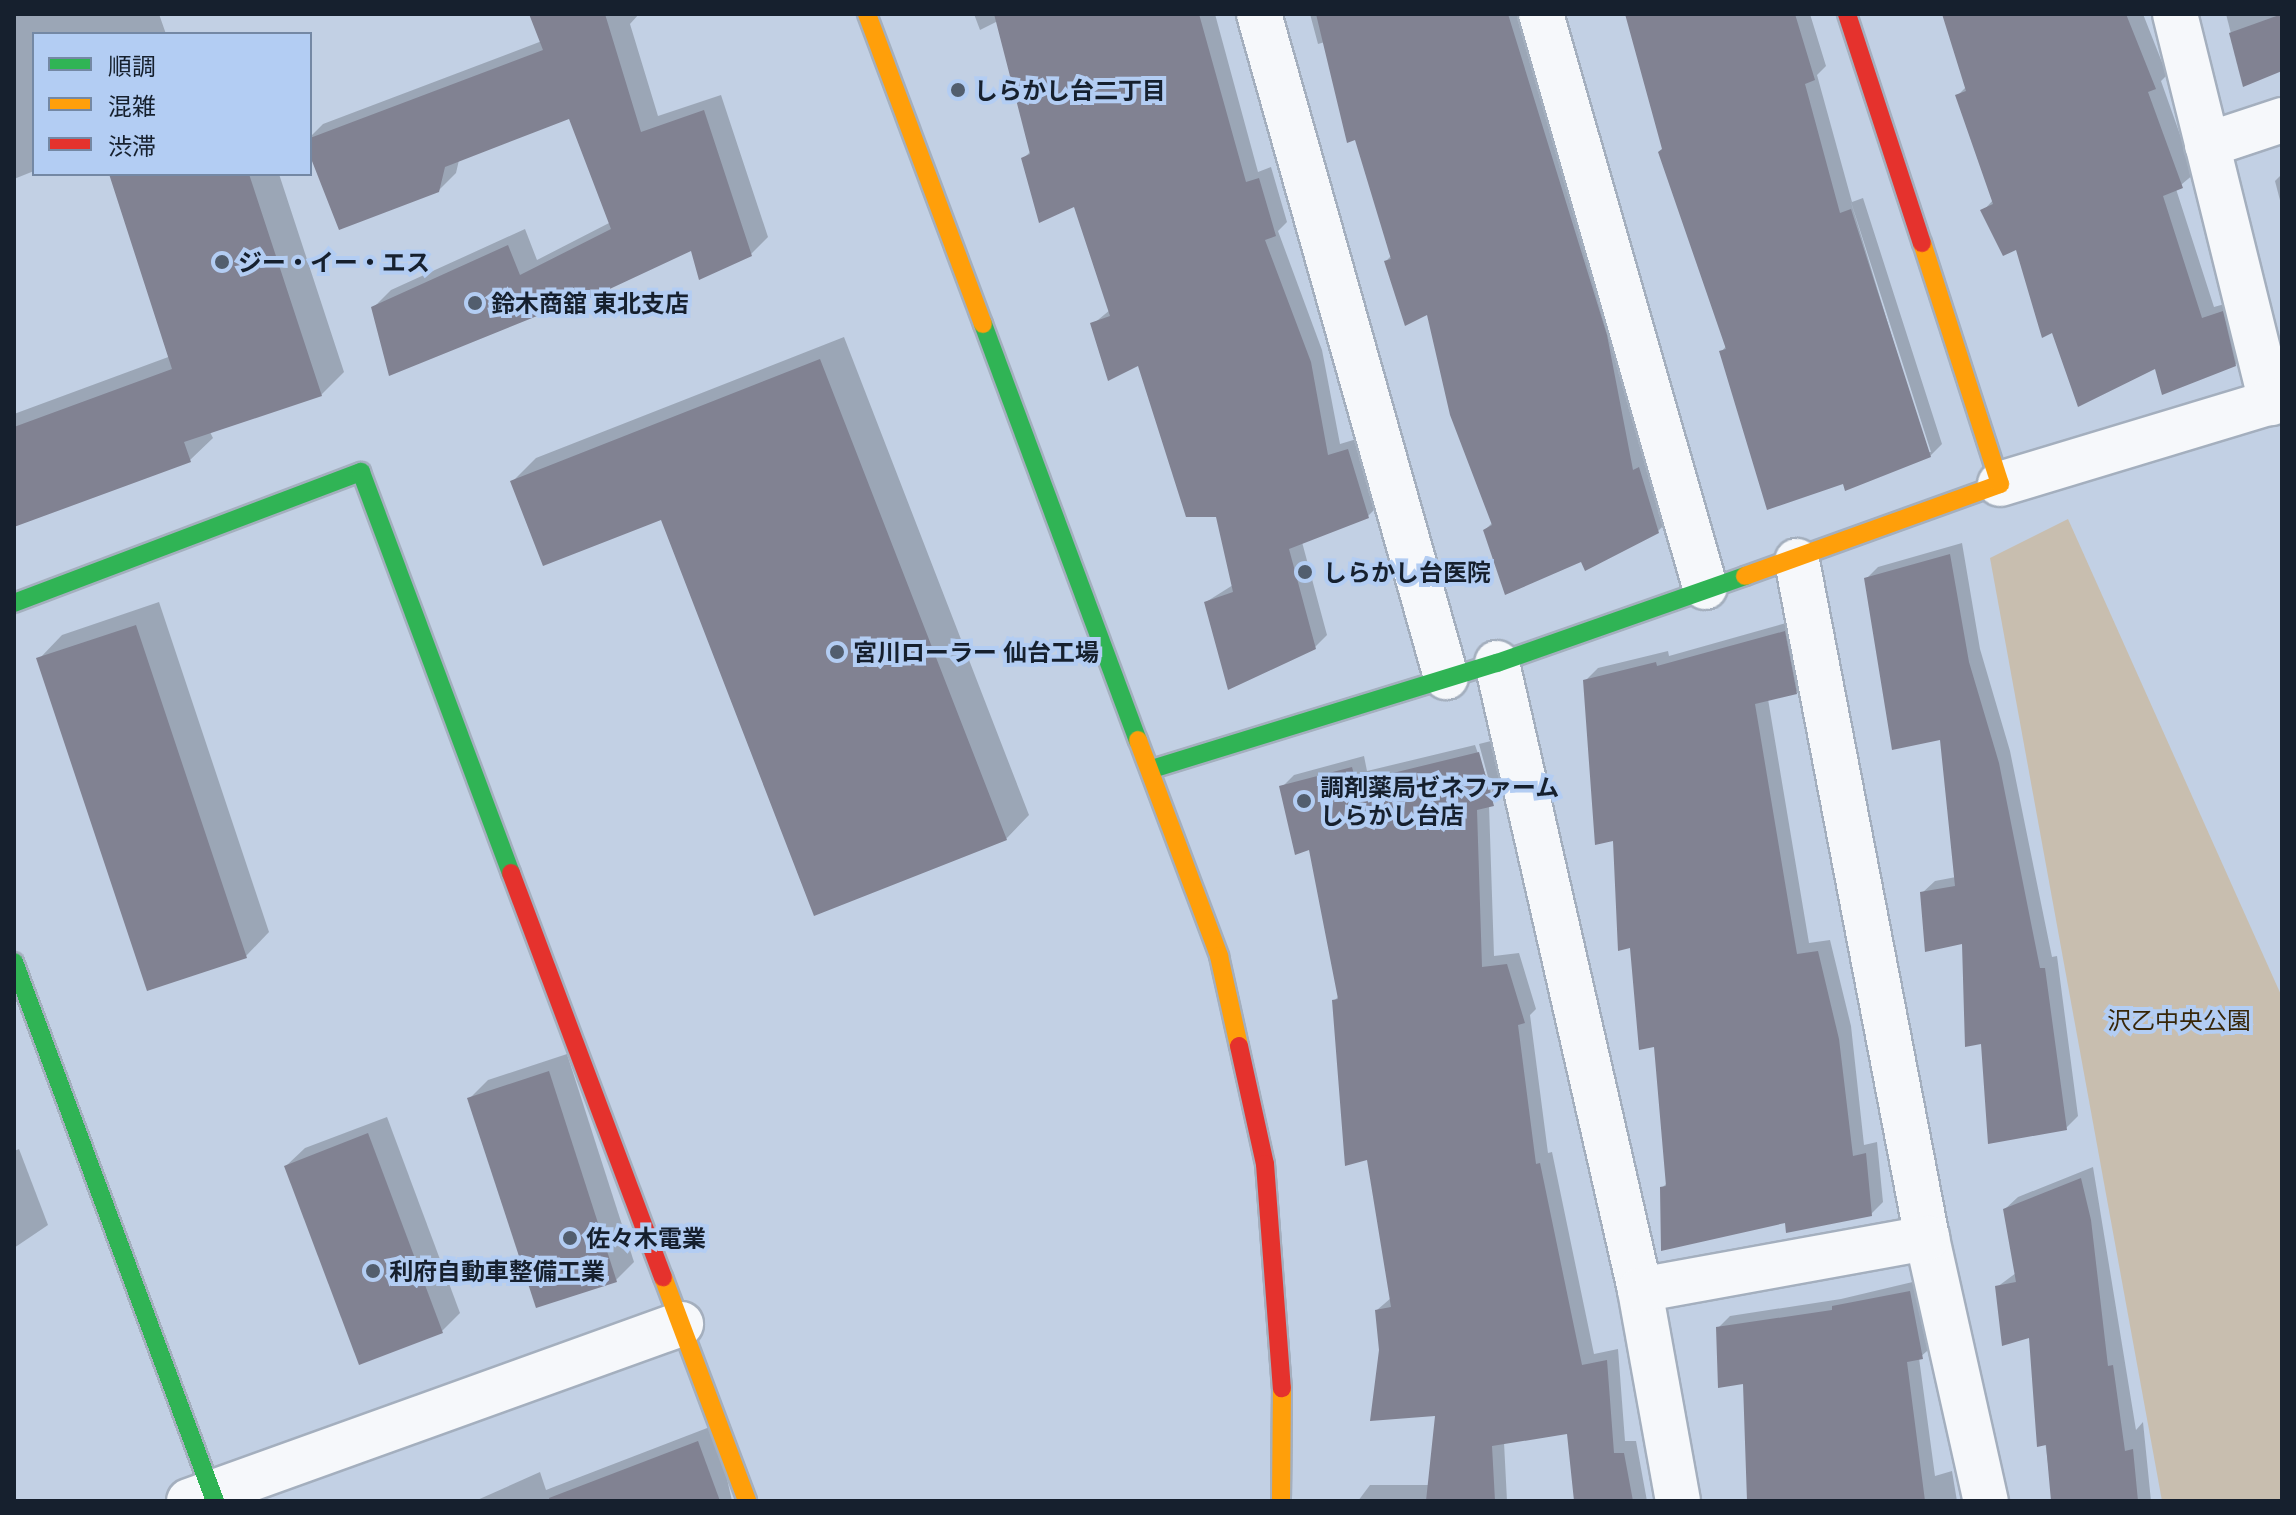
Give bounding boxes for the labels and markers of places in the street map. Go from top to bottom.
place label: しらかし台二丁目 [974,76,1166,104]
marker: しらかし台二丁目 [949,81,967,99]
place label: ジー・イー・エス [238,248,430,276]
marker: ジー・イー・エス [213,253,231,271]
place label: 鈴木商舘 東北支店 [491,289,689,317]
marker: 鈴木商舘 東北支店 [466,294,484,312]
place label: しらかし台医院 [1323,558,1491,586]
marker: しらかし台医院 [1294,561,1316,583]
place label: 宮川ローラー 仙台工場 [853,638,1099,666]
marker: 宮川ローラー 仙台工場 [828,643,846,661]
place label: 調剤薬局ゼネファーム しらかし台店 [1320,773,1560,829]
marker: 調剤薬局ゼネファーム しらかし台店 [1295,792,1313,810]
place label: 佐々木電業 [586,1224,706,1252]
marker: 佐々木電業 [561,1229,579,1247]
place label: 利府自動車整備工業 [389,1257,605,1285]
marker: 利府自動車整備工業 [364,1262,382,1280]

